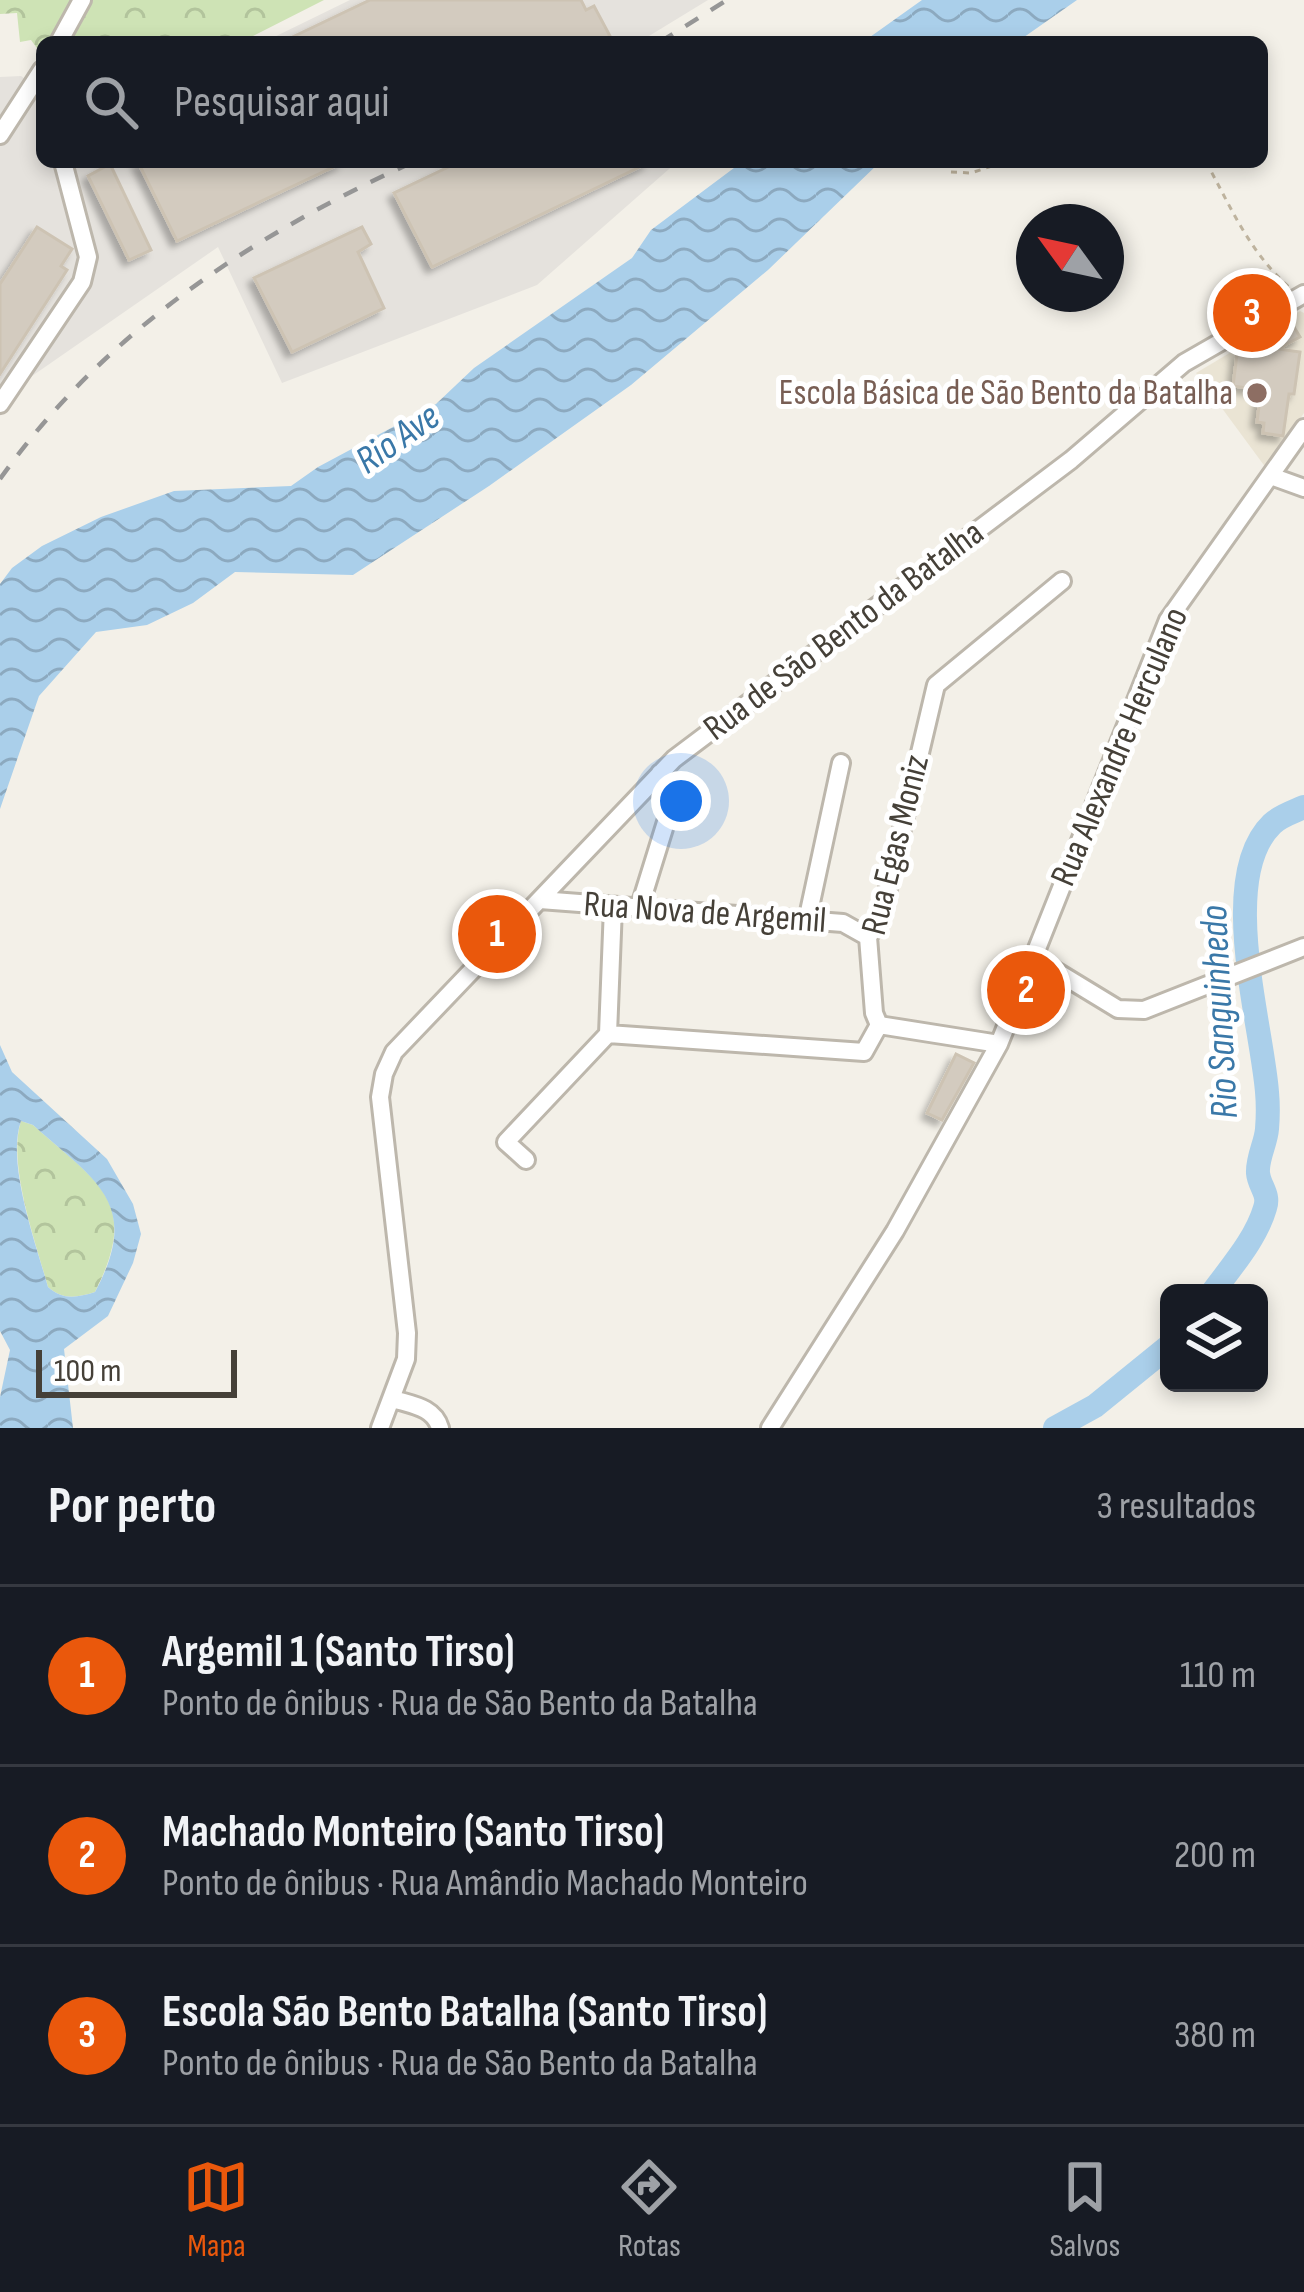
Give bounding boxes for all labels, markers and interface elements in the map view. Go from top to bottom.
search box [36,36,1268,168]
icon: search [78,69,144,135]
text: Pesquisar aqui [174,75,390,130]
north arrow [1016,204,1124,312]
pin: 3 [1213,268,1291,358]
place label: Escola Básica de São Bento da Batalha [779,372,1233,415]
marker: Escola Básica de São Bento da Batalha [1244,380,1270,406]
water label: Rio Ave [347,393,449,485]
street label: Rua de São Bento da Batalha [696,512,992,750]
street label: Rua Alexandre Herculano [1042,601,1198,893]
street label: Rua Egas Moniz [853,751,939,939]
your location [651,771,711,831]
street label: Rua Nova de Argemil [582,883,828,943]
pin: 1 [458,889,536,979]
water label: Rio Sanguinhedo [1191,904,1249,1120]
pin: 2 [987,945,1065,1035]
map controls [1160,1284,1268,1392]
button: layers [1160,1284,1268,1392]
scale bar [36,1344,237,1397]
text: 100 m [54,1351,121,1391]
text: Por perto [48,1476,216,1537]
text: 3 resultados [1096,1483,1256,1530]
text: Argemil 1 (Santo Tirso) [162,1625,515,1680]
text: 1 [79,1652,95,1699]
text: 110 m [1180,1652,1256,1699]
text: Ponto de ônibus · Rua de São Bento da Batalha [162,1680,758,1727]
text: Machado Monteiro (Santo Tirso) [162,1805,664,1860]
text: 2 [78,1832,96,1879]
text: 200 m [1174,1832,1256,1879]
text: Ponto de ônibus · Rua Amândio Machado Monteiro [162,1860,808,1907]
text: Escola São Bento Batalha (Santo Tirso) [162,1985,767,2040]
text: 3 [78,2012,96,2059]
text: 380 m [1174,2012,1256,2059]
text: Ponto de ônibus · Rua de São Bento da Batalha [162,2040,758,2087]
tab: Mapa [183,2154,249,2266]
tab: Rotas [616,2154,682,2266]
tab: Salvos [1049,2154,1120,2266]

